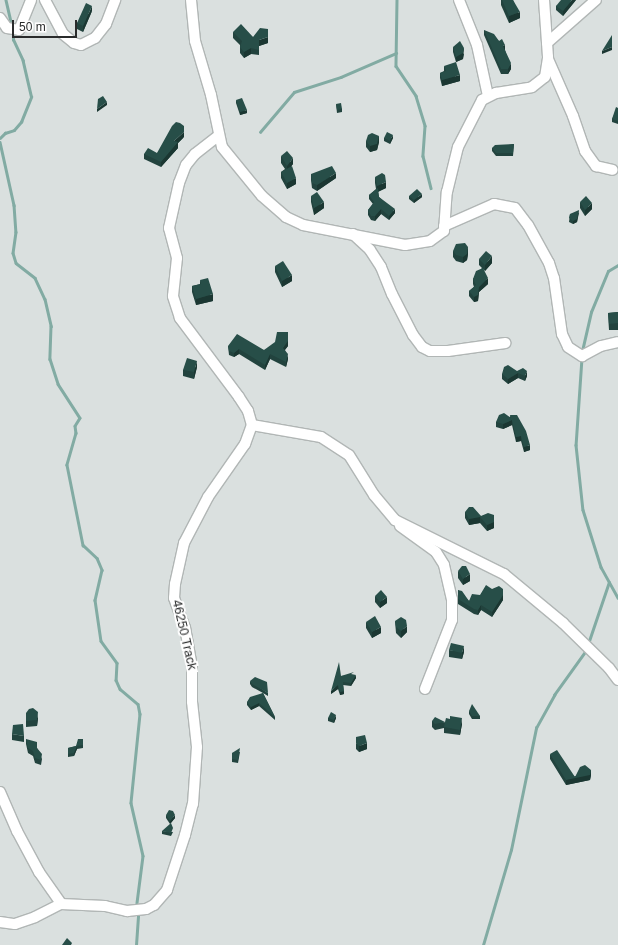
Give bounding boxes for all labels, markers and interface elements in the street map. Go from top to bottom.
scale bar [14,12,79,38]
text: 50 m [19,20,46,34]
street label: 46250 Track [168,598,200,672]

